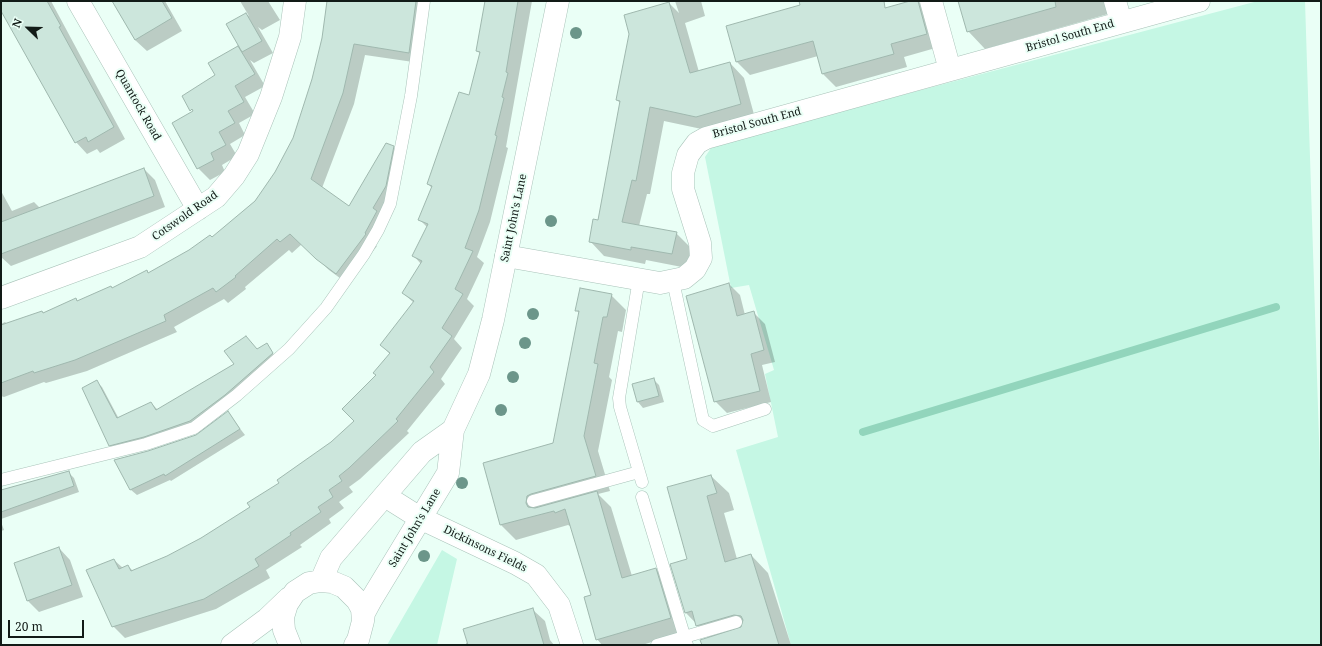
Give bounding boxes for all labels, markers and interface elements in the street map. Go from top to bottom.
north arrow [8,8,48,48]
text: N [8,16,25,30]
street label: Bristol South End [1024,17,1116,55]
street label: Quantock Road [112,67,164,143]
street label: Bristol South End [711,105,803,141]
street label: Saint John's Lane [498,173,530,263]
street label: Cotswold Road [150,188,220,244]
street label: Saint John's Lane [386,486,444,570]
street label: Dickinsons Fields [441,523,529,575]
scale bar [10,612,86,638]
text: 20 m [15,618,43,635]

